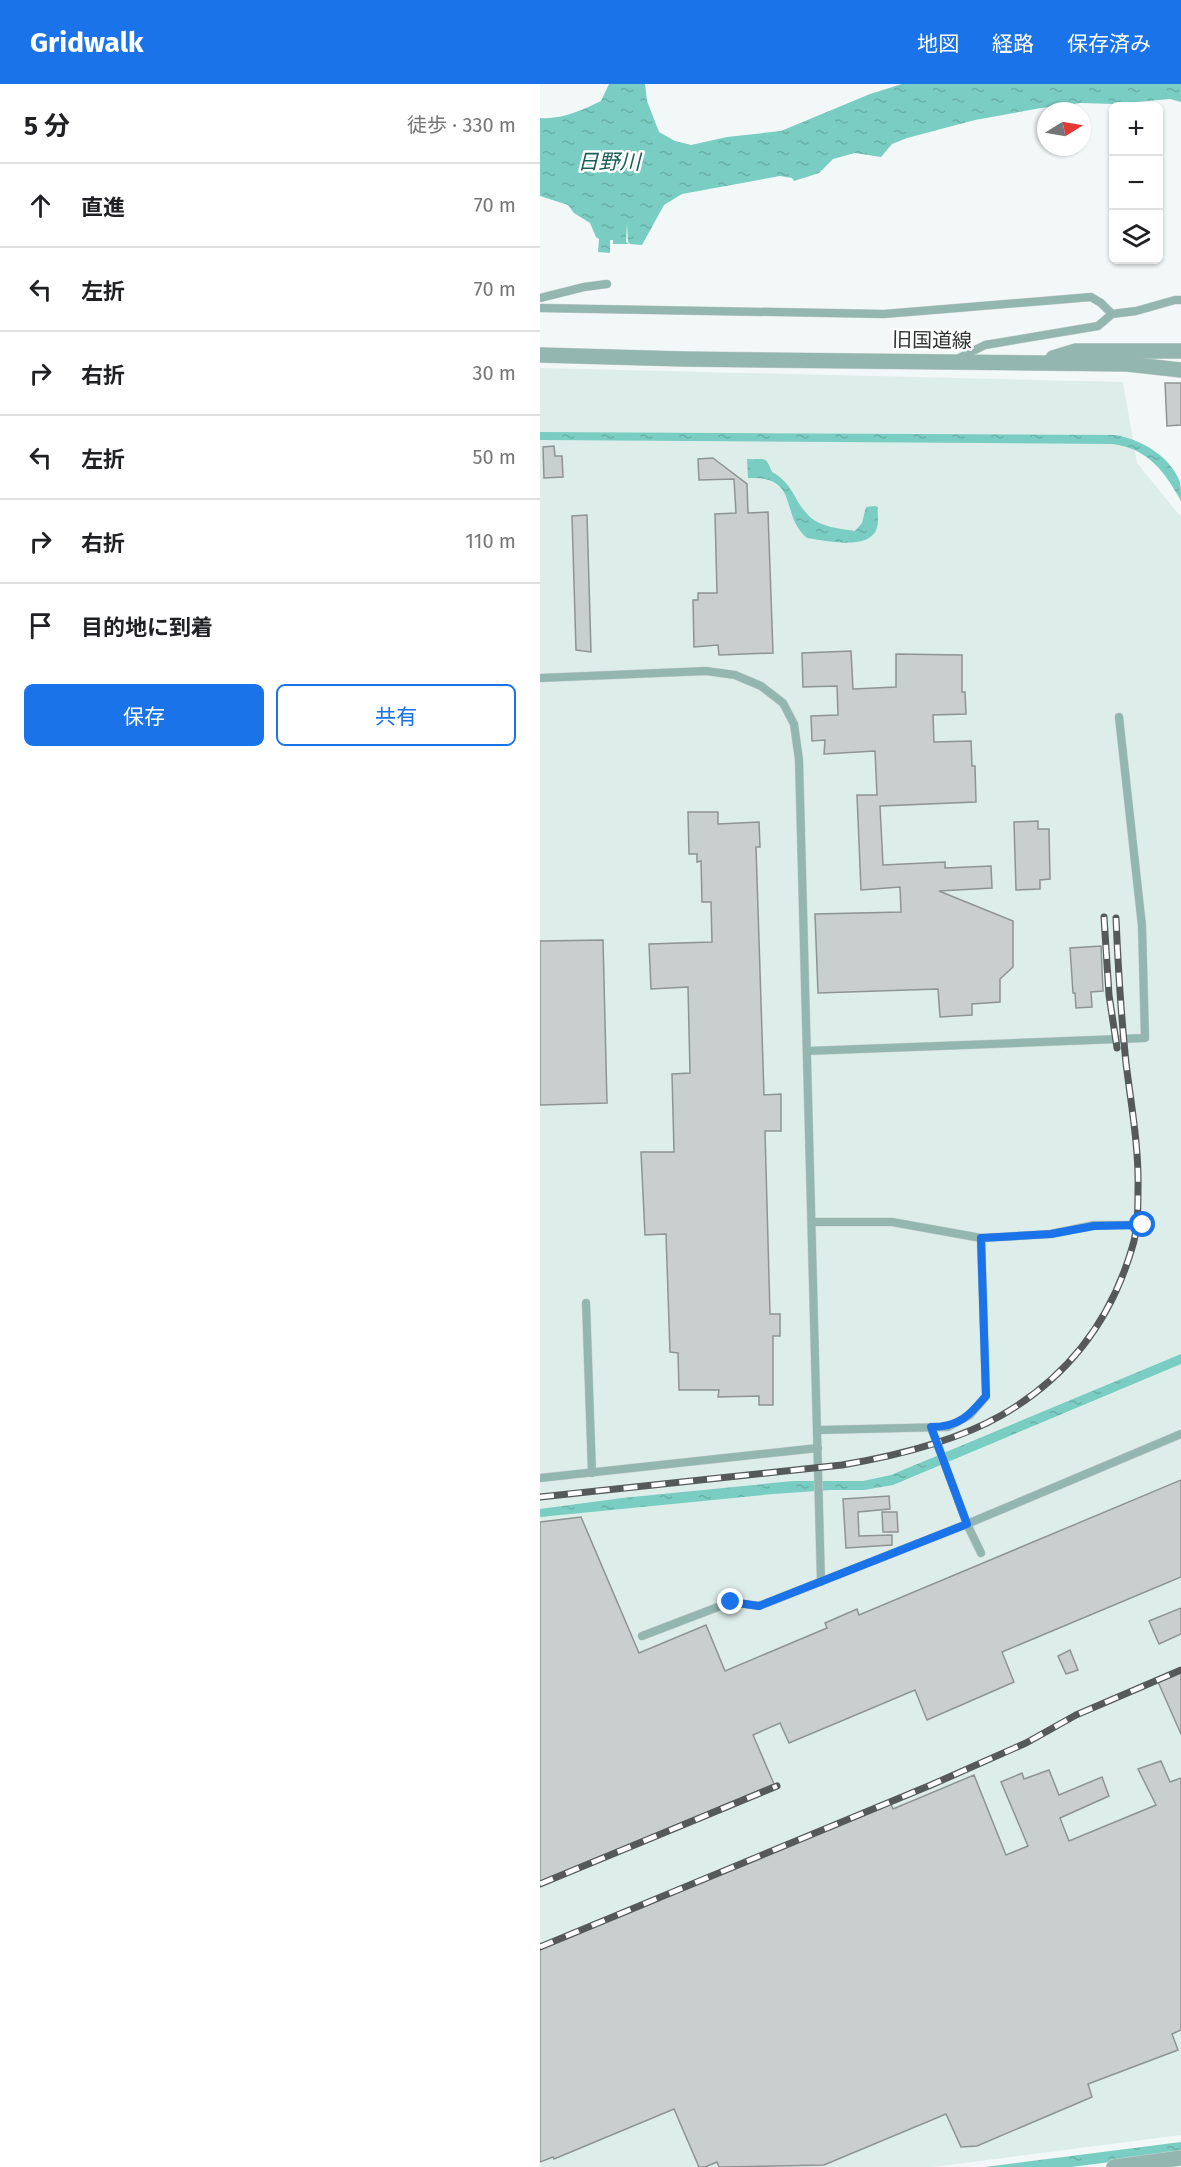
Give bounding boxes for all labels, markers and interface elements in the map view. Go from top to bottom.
text: Gridwalk [30,26,143,59]
text: 地図 [917,31,959,57]
text: 経路 [992,31,1034,57]
text: 保存済み [1067,31,1151,57]
north arrow [1037,102,1091,156]
map controls [1109,102,1163,264]
button: + [1109,102,1163,156]
text: 5 分 [24,111,70,142]
text: 徒歩 · 330 m [407,113,516,137]
water label: 日野川 [578,149,642,175]
button: − [1109,156,1163,210]
icon: ahead [24,189,57,222]
text: 70 m [474,193,516,217]
text: 直進 [81,194,125,221]
button: layers [1109,210,1163,264]
icon: left [24,273,57,306]
text: 70 m [474,277,516,301]
text: 左折 [81,278,125,305]
street label: 旧国道線 [892,327,972,353]
icon: right [24,357,57,390]
text: 30 m [472,361,516,385]
text: 右折 [81,362,125,389]
icon: left [24,441,57,474]
text: 50 m [472,445,516,469]
text: 左折 [81,446,125,473]
icon: right [24,525,57,558]
text: 110 m [465,529,516,553]
text: 右折 [81,530,125,557]
icon: arrive [24,609,57,642]
text: 目的地に到着 [81,614,213,641]
button: 保存 [24,684,264,746]
button: 共有 [276,684,516,746]
route start [1129,1211,1155,1237]
route end [717,1588,743,1614]

